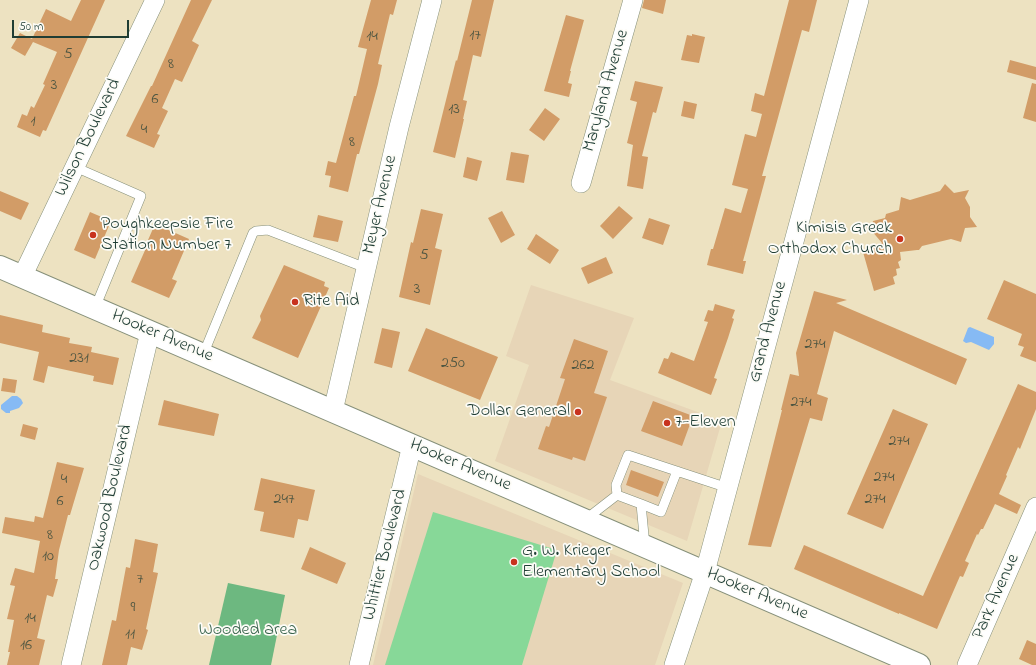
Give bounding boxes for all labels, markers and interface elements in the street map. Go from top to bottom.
scale bar [14,12,131,38]
text: 50 m [19,18,43,36]
house number: 17 [469,26,481,46]
house number: 14 [366,27,378,47]
street label: Maryland Avenue [579,27,635,155]
house number: 5 [63,45,73,65]
house number: 8 [168,55,174,75]
house number: 3 [51,76,57,96]
street label: Wilson Boulevard [51,76,127,200]
house number: 6 [151,90,159,110]
house number: 13 [448,100,460,120]
house number: 1 [30,112,36,132]
house number: 4 [141,120,147,140]
house number: 8 [349,133,355,153]
street label: Meyer Avenue [359,153,403,257]
place label: Poughkeepsie Fire Station Number 7 [101,214,233,256]
place label: Kimisis Greek Orthodox Church [768,218,892,260]
marker: Poughkeepsie Fire Station Number 7 [88,230,98,240]
marker: Kimisis Greek Orthodox Church [895,234,905,244]
house number: 5 [419,246,429,266]
street label: Grand Avenue [745,279,793,385]
house number: 3 [414,280,420,300]
place label: Rite Aid [303,291,359,313]
marker: Rite Aid [290,297,300,307]
street label: Hooker Avenue [108,306,216,368]
house number: 274 [804,335,826,355]
house number: 231 [69,349,89,369]
house number: 250 [441,354,465,374]
house number: 262 [572,356,594,376]
house number: 274 [790,393,812,413]
place label: Dollar General [468,401,570,423]
marker: Dollar General [573,407,583,417]
place label: 7-Eleven [675,412,736,434]
marker: 7-Eleven [662,418,672,428]
street label: Oakwood Boulevard [84,423,138,573]
house number: 274 [888,432,910,452]
street label: Hooker Avenue [406,435,514,497]
house number: 274 [873,468,895,488]
house number: 4 [61,470,67,490]
street label: Whittier Boulevard [359,487,413,623]
house number: 247 [273,490,295,510]
house number: 274 [864,490,886,510]
house number: 6 [56,492,64,512]
house number: 8 [47,526,53,546]
place label: G. W. Krieger Elementary School [522,541,660,584]
house number: 10 [42,547,54,567]
street label: Park Avenue [969,551,1025,643]
marker: G. W. Krieger Elementary School [509,557,519,567]
street label: Hooker Avenue [703,564,811,626]
house number: 7 [137,570,143,590]
house number: 9 [131,598,135,618]
house number: 14 [24,609,36,629]
park label: Wooded area [199,620,297,642]
house number: 11 [125,625,135,645]
house number: 16 [20,636,32,656]

